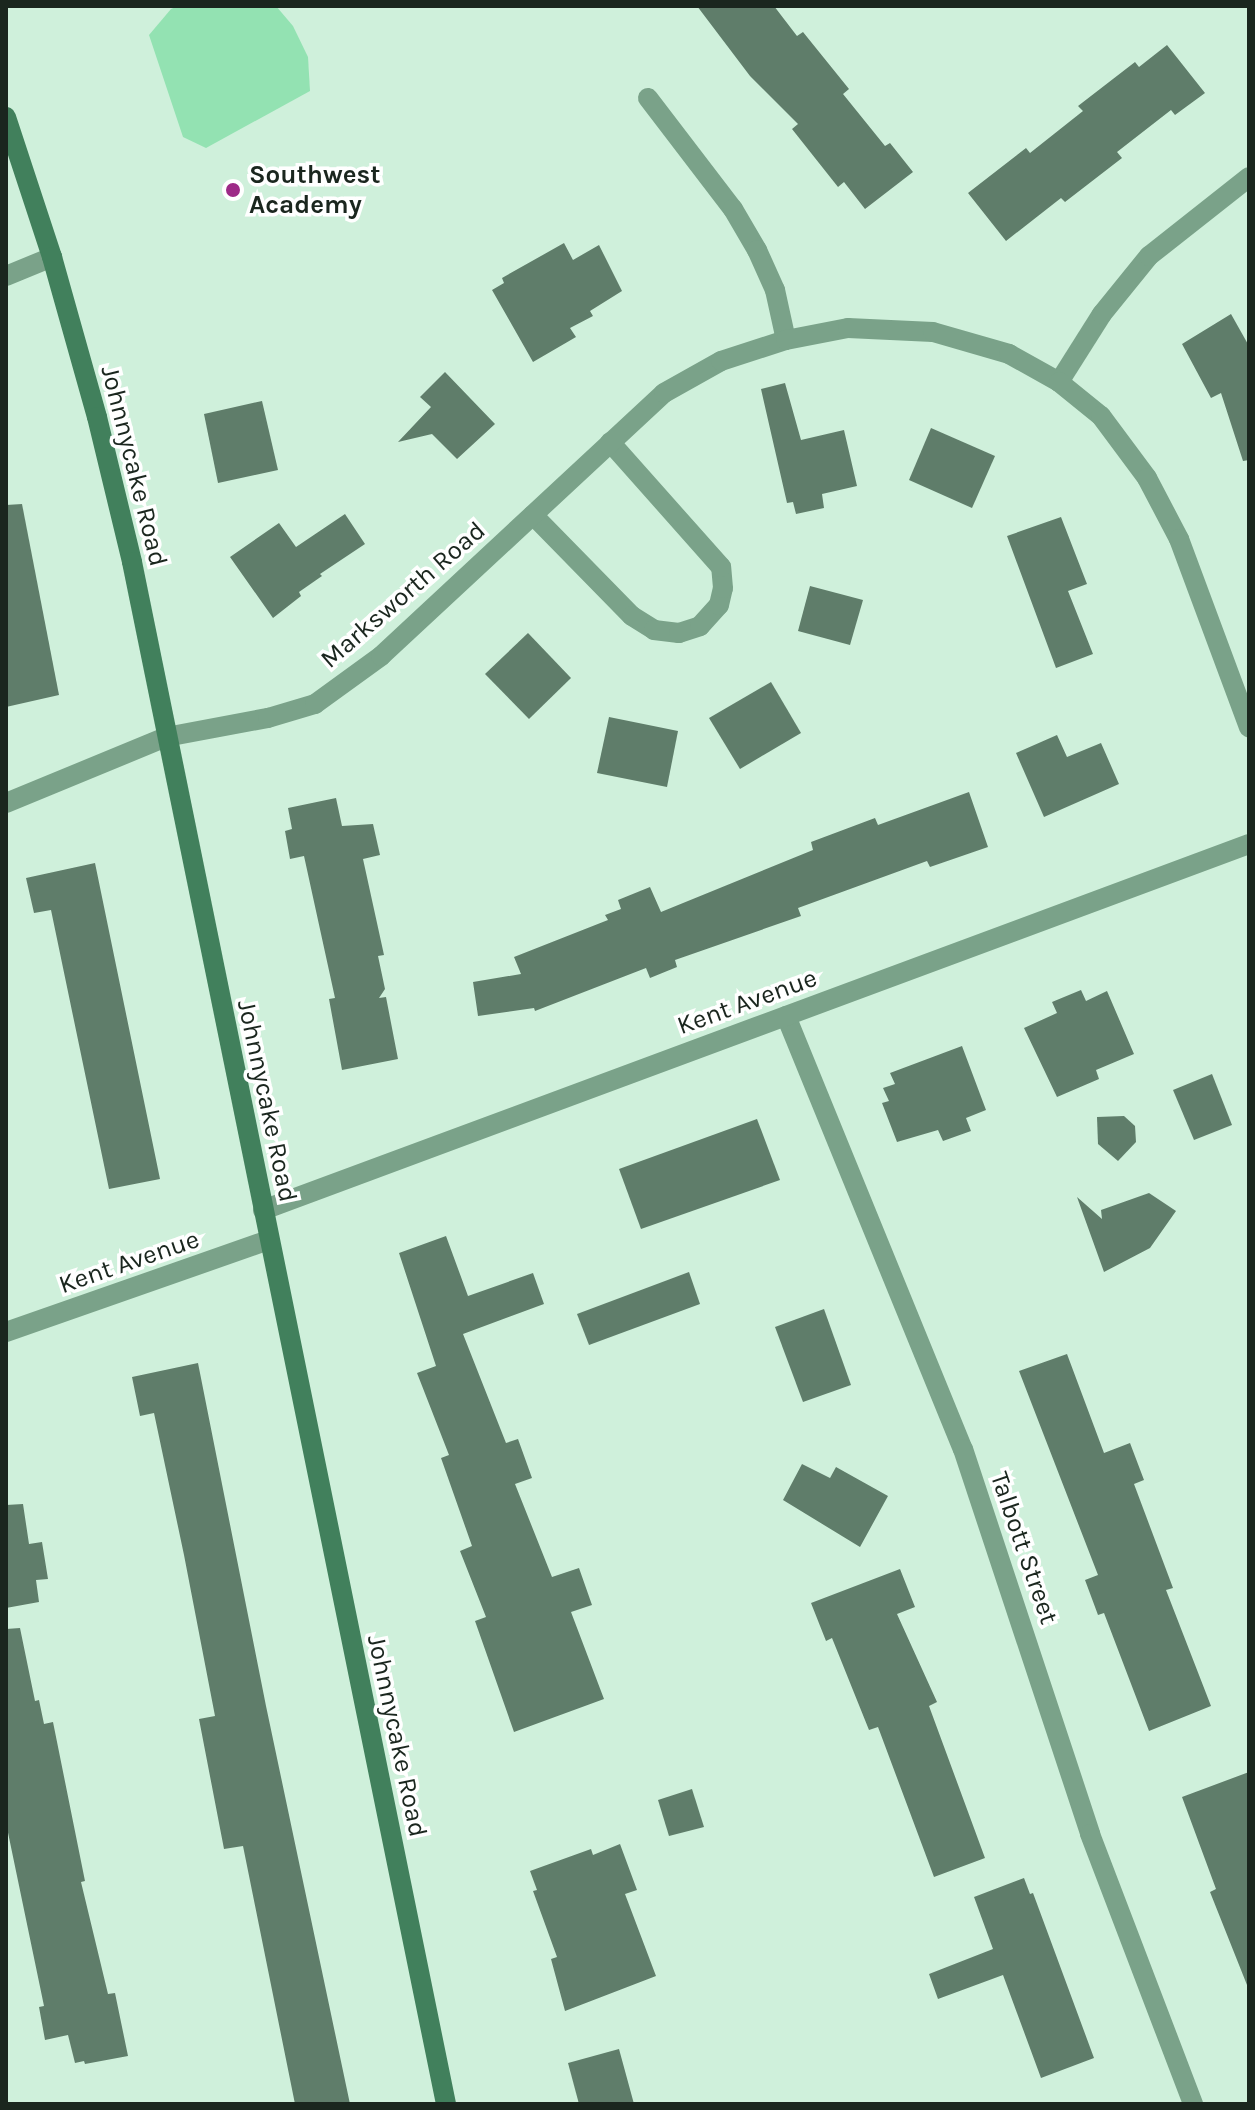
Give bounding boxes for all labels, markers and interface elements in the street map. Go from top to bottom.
place label: Southwest Academy [249,159,381,220]
marker: Southwest Academy [224,181,242,199]
street label: Johnnycake Road [94,362,174,570]
street label: Marksworth Road [314,515,492,675]
street label: Kent Avenue [673,962,821,1042]
street label: Johnnycake Road [230,997,304,1205]
street label: Kent Avenue [55,1223,203,1301]
street label: Talbott Street [983,1468,1065,1628]
street label: Johnnycake Road [360,1632,434,1840]

